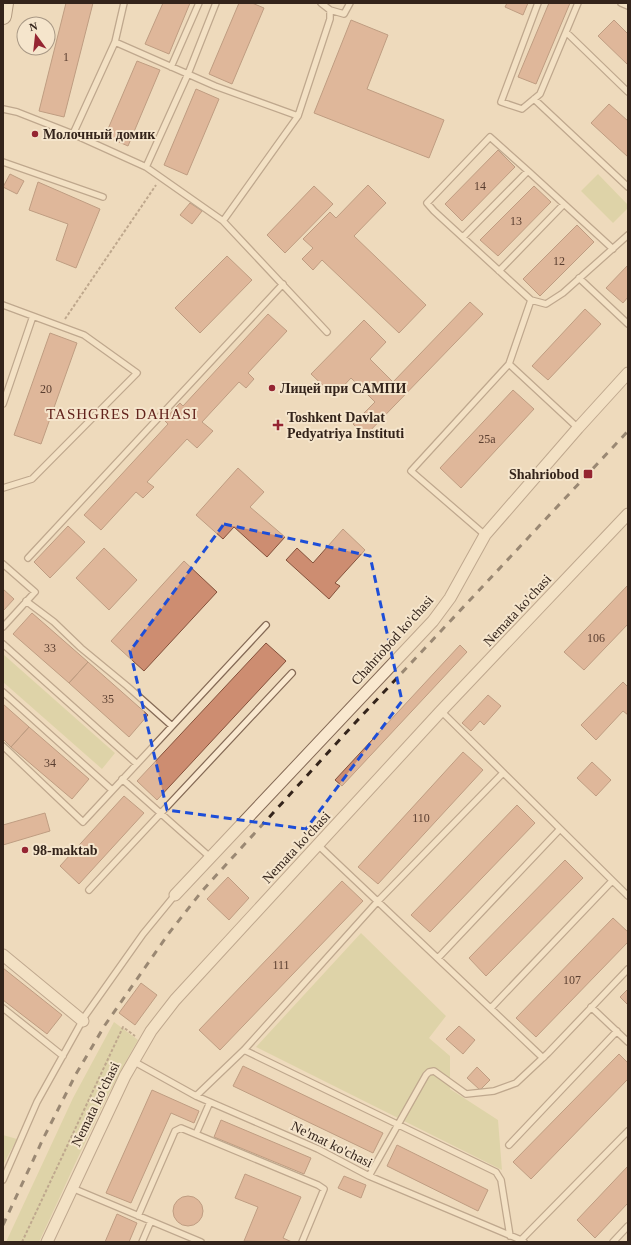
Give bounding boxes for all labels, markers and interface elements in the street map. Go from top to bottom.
north arrow [16,16,56,56]
text: N [28,20,39,33]
house number: 1 [63,50,69,64]
place label: Молочный домик [43,127,156,142]
marker: Молочный домик [30,129,40,139]
house number: 14 [474,179,486,193]
house number: 13 [510,214,522,228]
house number: 12 [553,254,565,268]
place label: Лицей при САМПИ [280,381,406,396]
house number: 20 [40,382,52,396]
marker: Лицей при САМПИ [267,383,277,393]
district label: TASHGRES DAHASI [46,406,198,422]
place label: Toshkent Davlat Pedyatriya Instituti [287,410,404,441]
marker: Toshkent Davlat Pedyatriya Instituti [272,419,284,431]
house number: 25а [478,432,496,446]
place label: Shahriobod [509,467,579,482]
marker: Shahriobod [582,468,594,480]
street label: Nemata ko'chasi [480,571,554,649]
street label: Chahriobod ko'chasi [348,593,436,688]
house number: 106 [587,631,605,645]
house number: 33 [44,641,56,655]
house number: 35 [102,692,114,706]
house number: 34 [44,756,56,770]
street label: Nemata ko'chasi [259,808,333,886]
house number: 110 [412,811,430,825]
place label: 98-maktab [33,843,98,858]
marker: 98-maktab [20,845,30,855]
house number: 111 [272,958,290,972]
house number: 107 [563,973,581,987]
street label: Nemata ko'chasi [68,1059,122,1149]
street label: Ne'mat ko'chasi [289,1118,375,1171]

